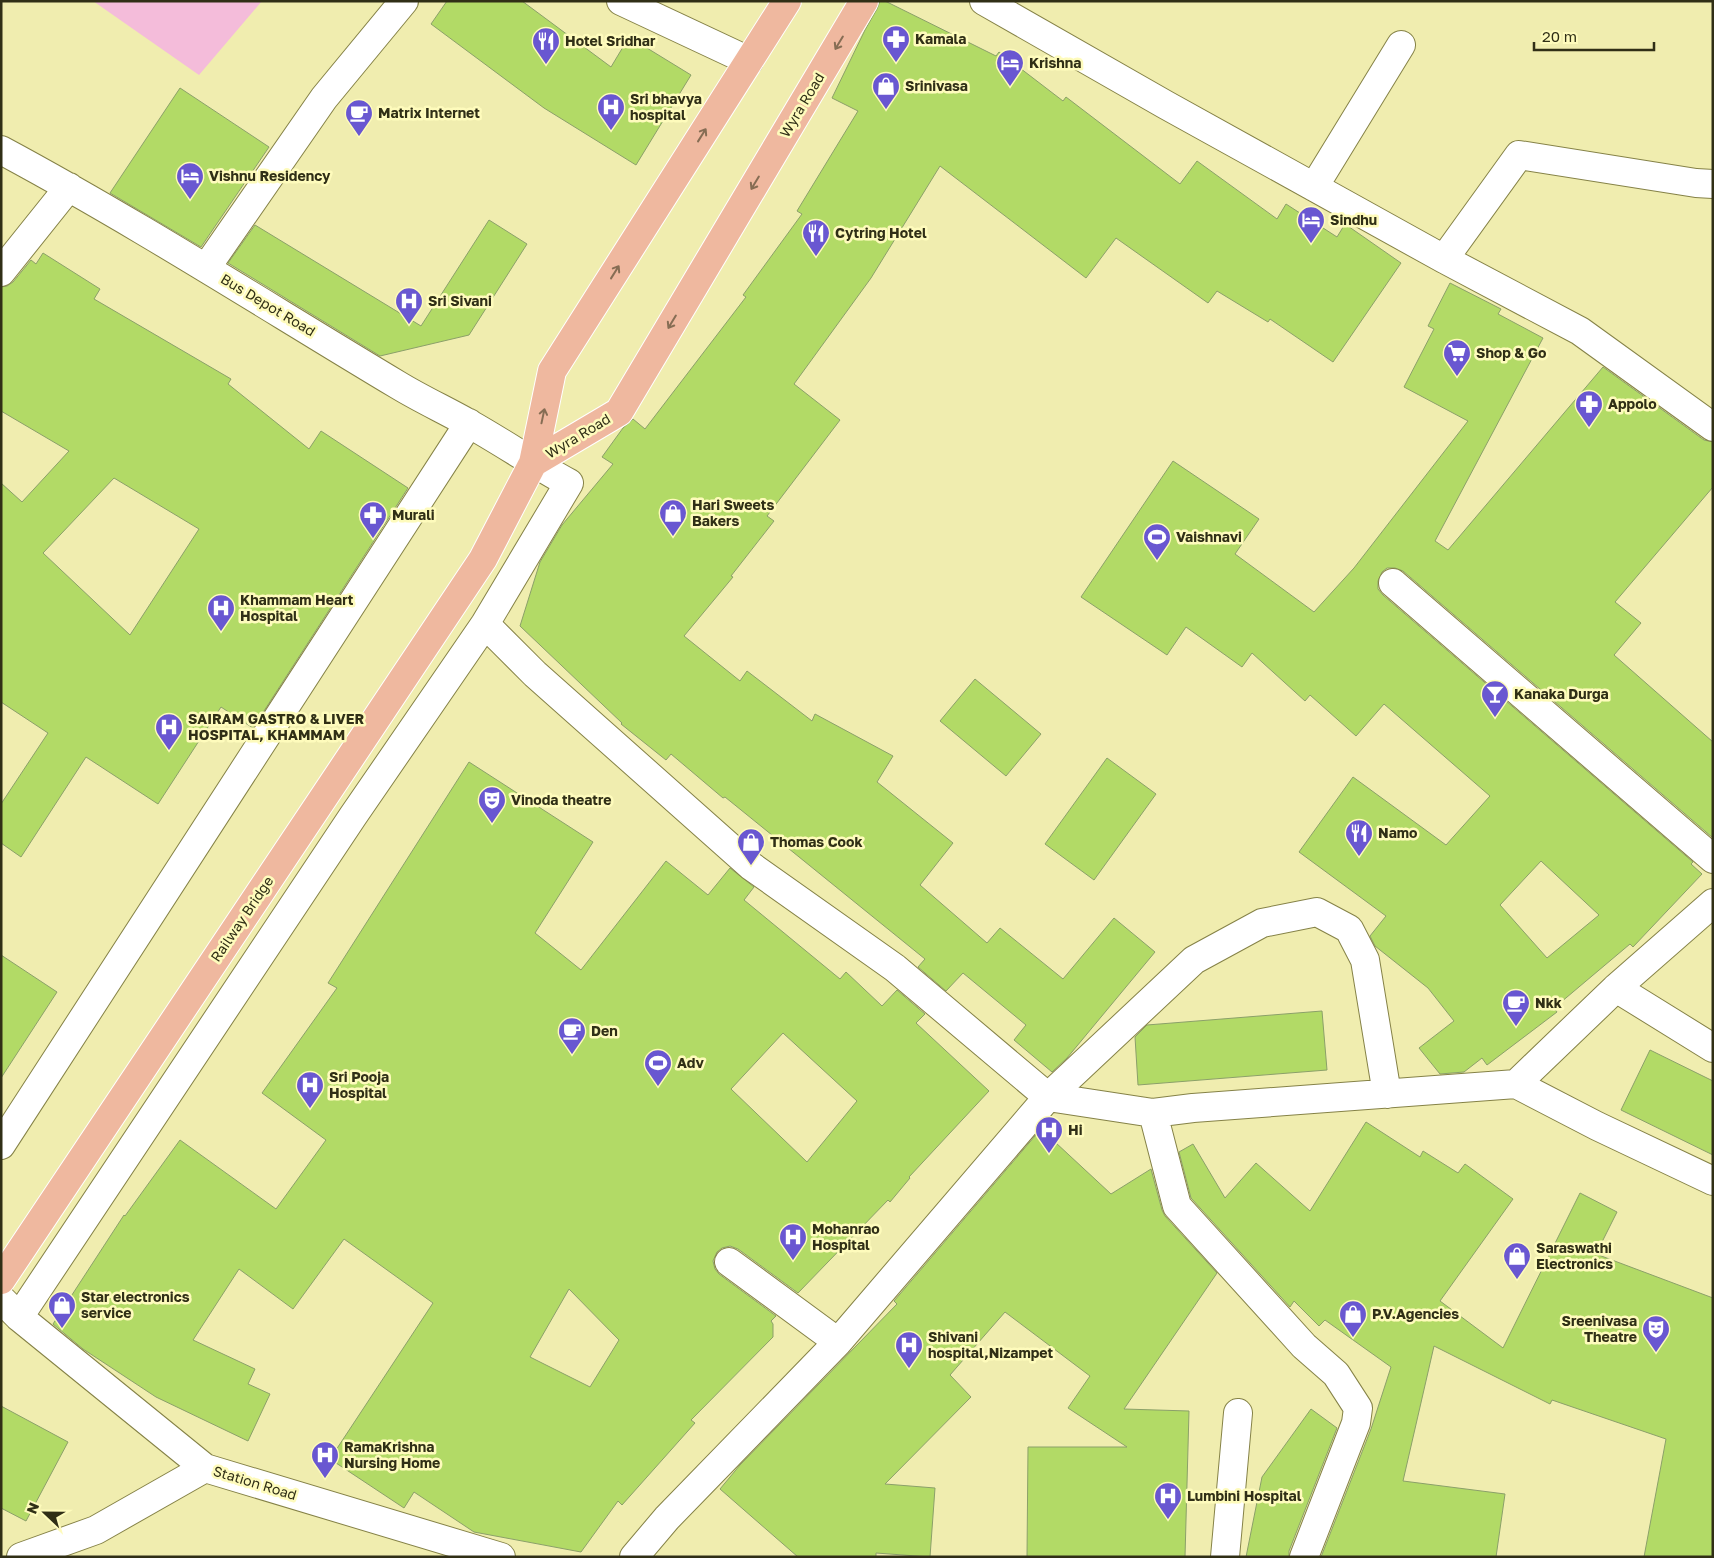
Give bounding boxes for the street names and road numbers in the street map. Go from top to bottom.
street label: Wyra Road [776,69,827,140]
street label: Bus Depot Road [218,270,319,339]
street label: Wyra Road [542,410,613,461]
street label: Railway Bridge [207,873,276,965]
street label: Station Road [211,1462,299,1503]

